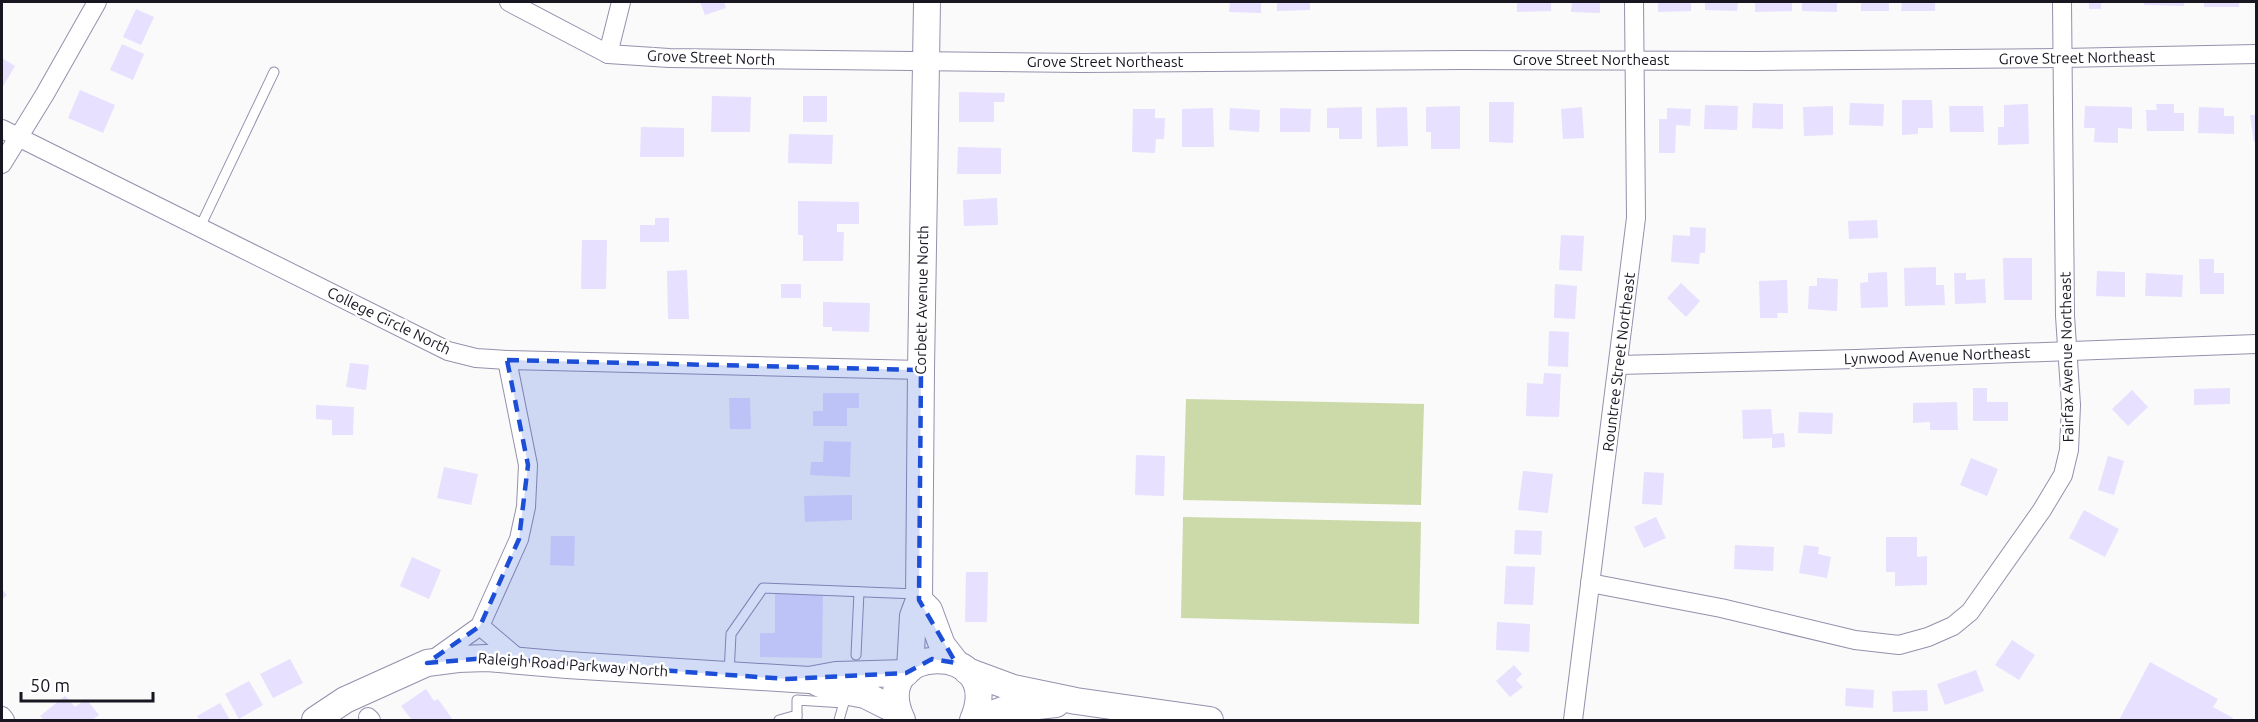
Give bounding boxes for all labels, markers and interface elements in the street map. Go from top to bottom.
street label: Grove Street North [647,47,775,68]
street label: Grove Street Northeast [1998,48,2156,67]
street label: Grove Street Northeast [1513,51,1669,68]
street label: Grove Street Northeast [1027,53,1183,70]
street label: Corbett Avenue North [912,225,931,375]
street label: Rountree Street Northeast [1599,271,1638,452]
street label: Fairfax Avenue Northeast [2057,271,2076,443]
street label: College Circle North [325,283,454,358]
street label: Lynwood Avenue Northeast [1843,344,2031,367]
street label: Raleigh Road Parkway North [477,649,669,680]
scale bar [21,665,153,703]
text: 50 m [30,675,70,695]

